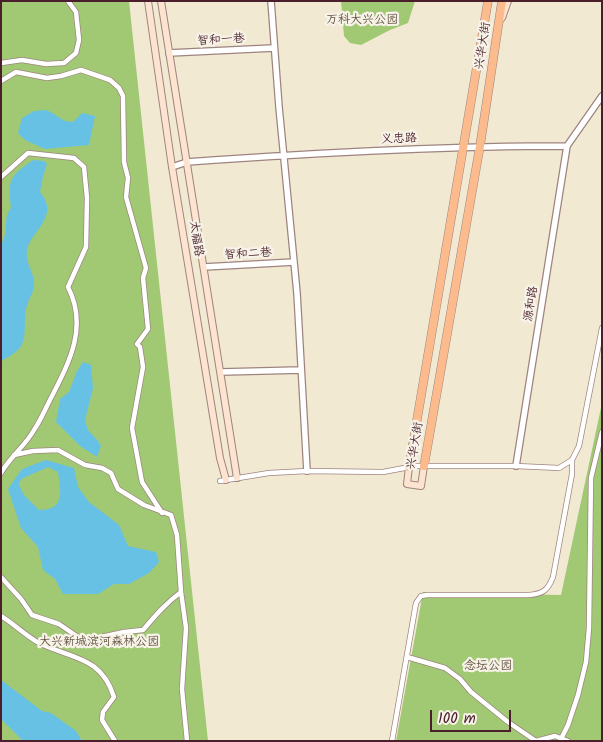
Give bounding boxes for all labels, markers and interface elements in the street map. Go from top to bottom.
park label: 万科大兴公园 [326,14,398,28]
street label: 兴华大街 [473,21,495,71]
street label: 智和一巷 [197,33,245,49]
street label: 义忠路 [381,132,417,148]
street label: 太福路 [185,220,205,258]
street label: 智和二巷 [224,247,272,263]
street label: 源和路 [522,285,542,323]
street label: 兴华大街 [405,421,427,471]
park label: 大兴新城滨河森林公园 [39,636,159,650]
park label: 念坛公园 [464,660,512,674]
scale bar [433,700,514,732]
text: 100 m [438,707,476,731]

